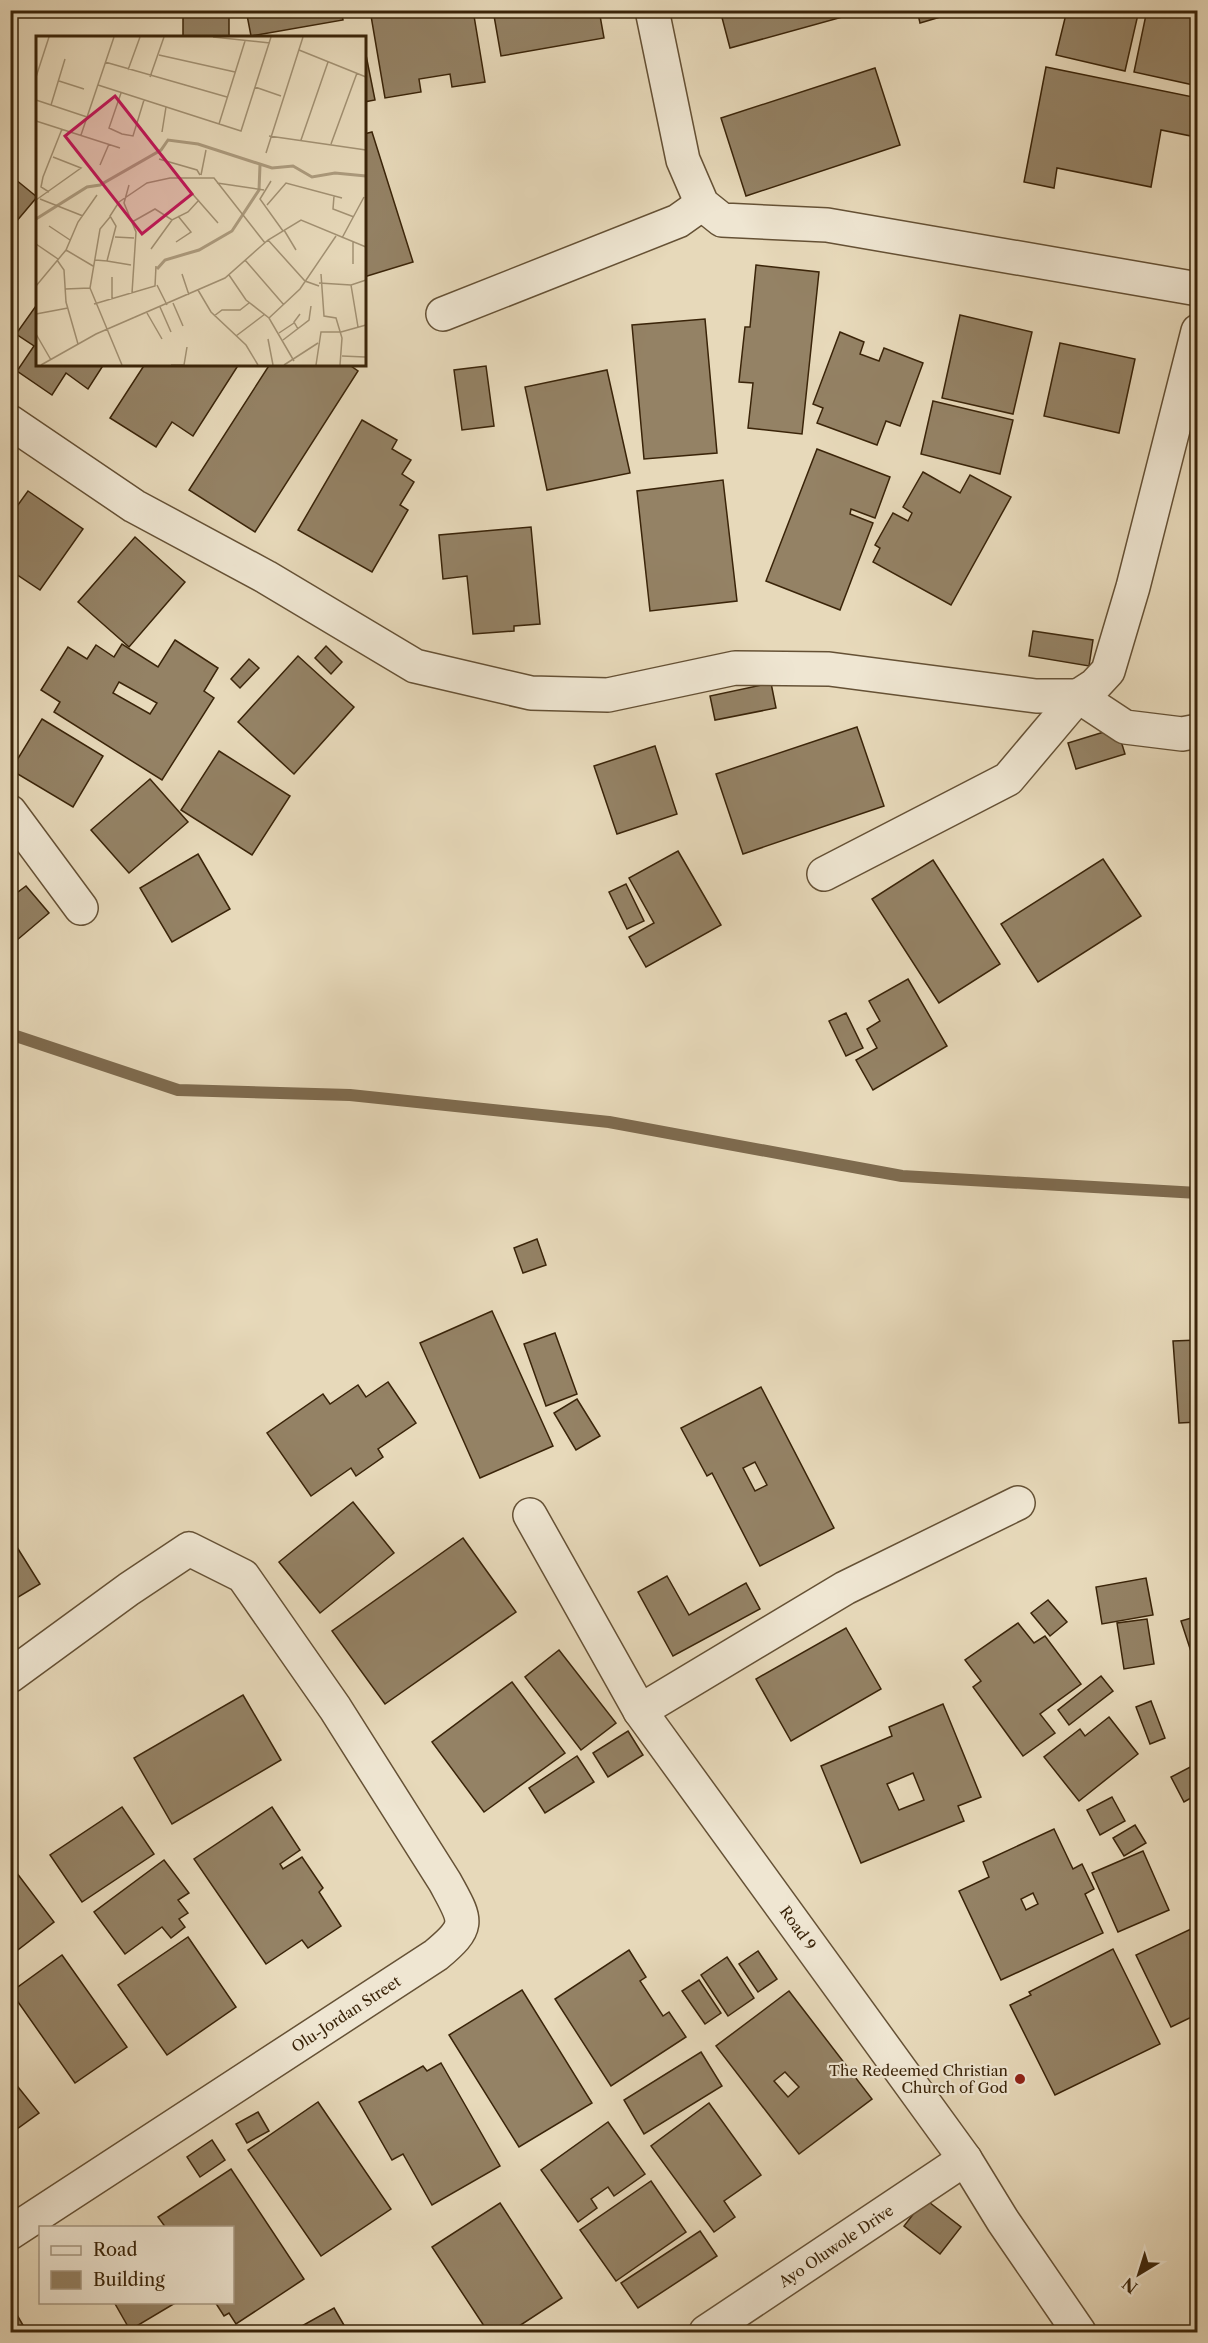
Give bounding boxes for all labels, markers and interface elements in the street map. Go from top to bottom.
inset map [36,36,366,366]
street label: Road 9 [776,1902,820,1954]
street label: Olu-Jordan Street [288,1971,405,2056]
place label: The Redeemed Christian Church of God [829,2061,1009,2097]
marker: The Redeemed Christian Church of God [1013,2072,1027,2086]
street label: Ayo Oluwole Drive [774,2201,897,2292]
legend [39,2226,234,2304]
text: Road [93,2239,138,2261]
north arrow [1109,2244,1169,2304]
text: Building [93,2269,165,2291]
text: N [1118,2274,1141,2298]

